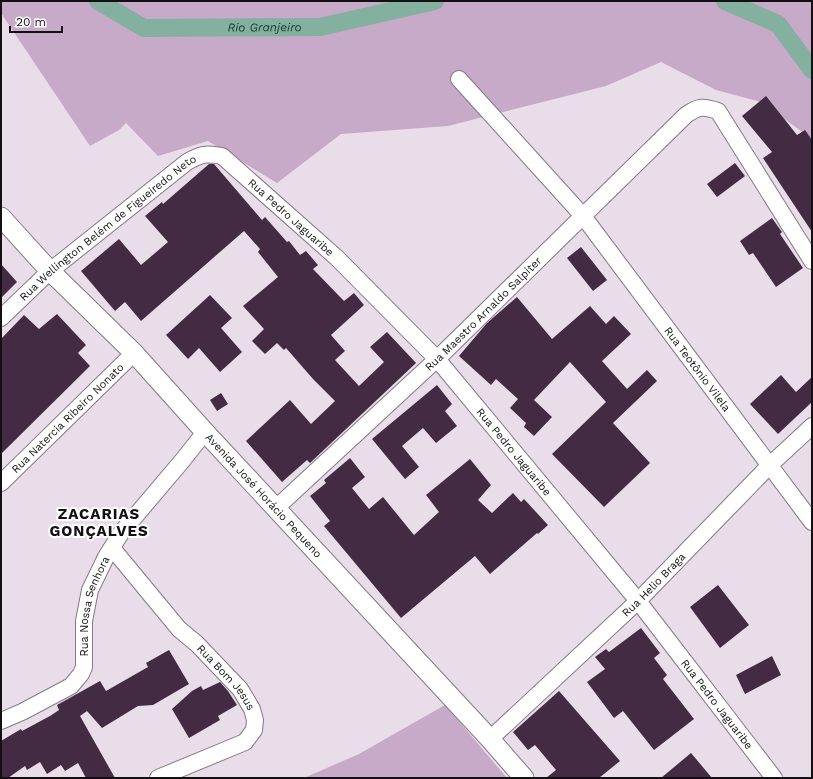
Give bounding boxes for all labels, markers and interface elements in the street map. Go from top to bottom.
scale bar [10,8,62,34]
text: 20 m [16,15,46,29]
water label: Rio Granjeiro [228,20,302,35]
street label: Rua Wellington Belém de Figueiredo Neto [17,152,198,304]
street label: Rua Pedro Jaguaribe [245,176,336,259]
street label: Rua Maestro Arnaldo Salpiter [423,254,545,374]
street label: Rua Teotônio Vilela [661,325,733,414]
street label: Rua Natercia Ribeiro Nonato [9,361,127,476]
street label: Rua Pedro Jaguaribe [474,406,554,498]
street label: Avenida José Horácio Pequeno [203,431,324,561]
district label: ZACARIAS GONÇALVES [49,505,149,540]
street label: Rua Helio Braga [620,550,688,620]
street label: Rua Nossa Senhora [78,554,112,657]
street label: Rua Bom Jesus [194,642,257,713]
street label: Rua Pedro Jaguaribe [678,657,755,752]

